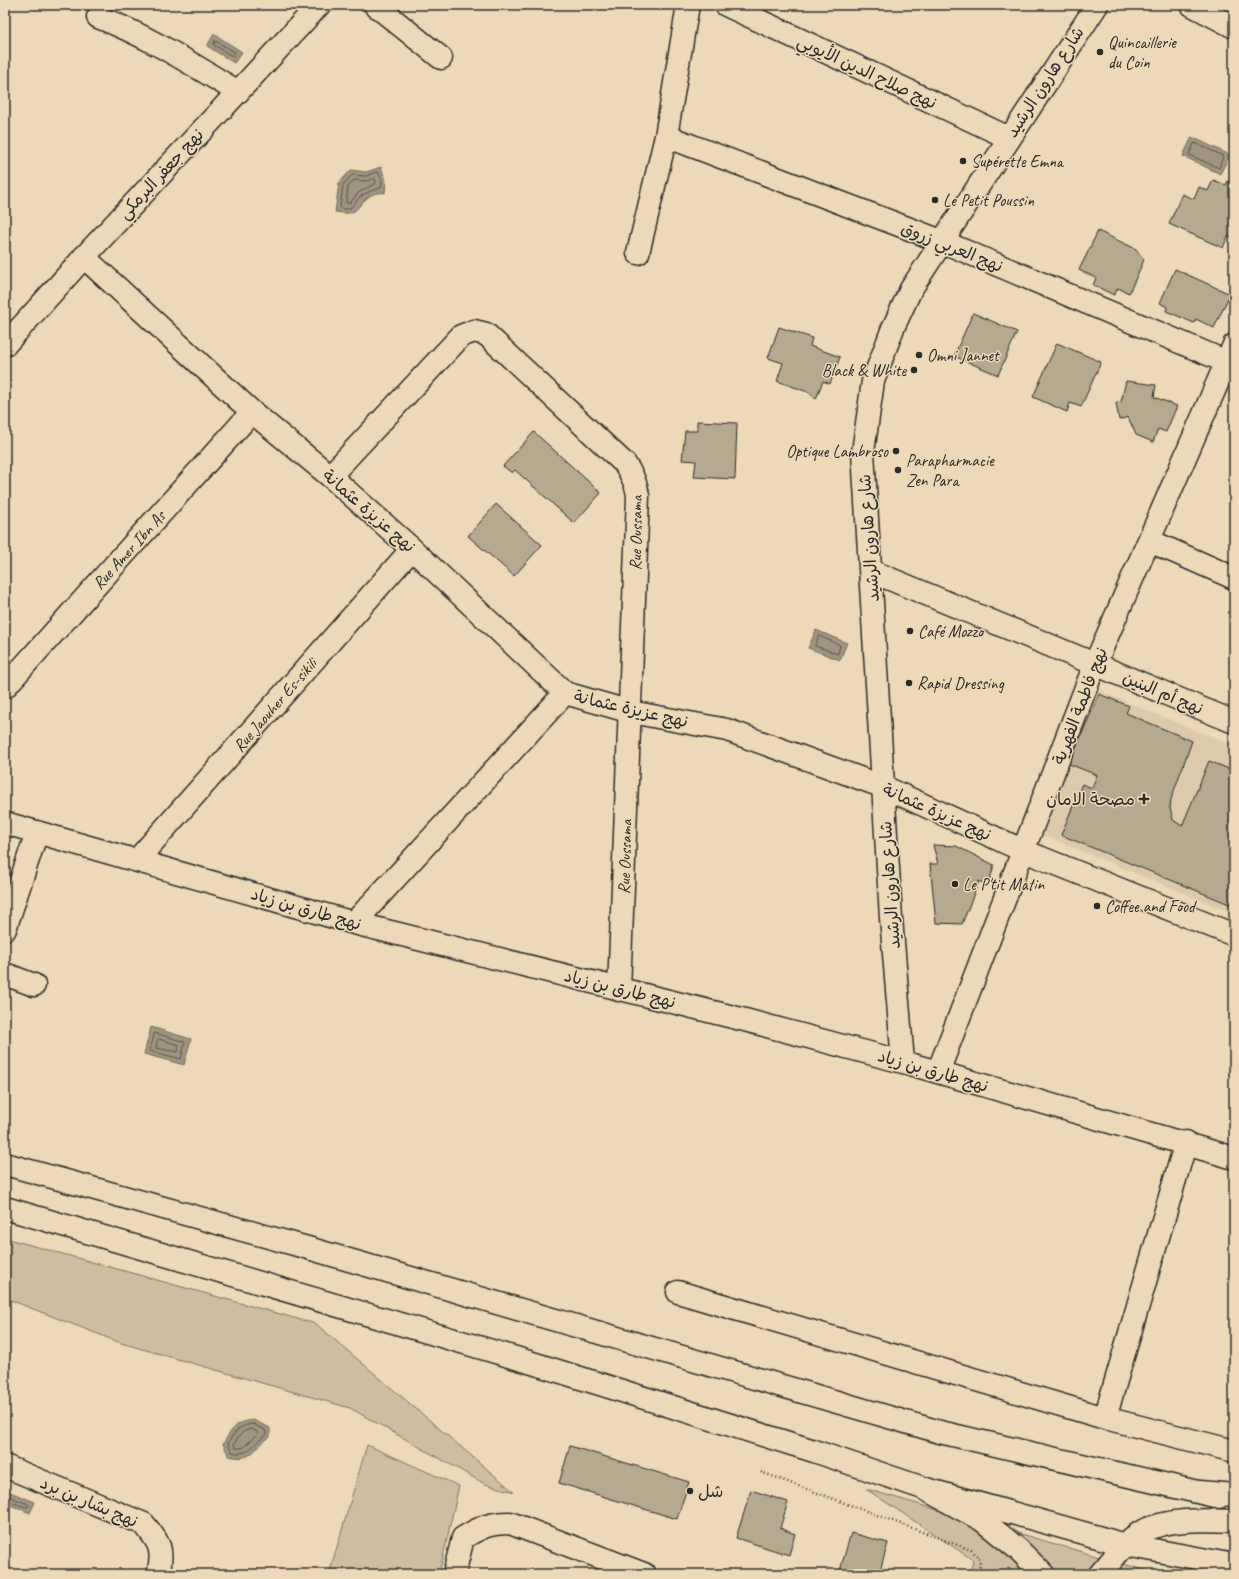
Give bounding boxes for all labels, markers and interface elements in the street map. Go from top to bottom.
street label: شارع هارون الرشيد [1001,23,1089,142]
street label: نهج صلاح الدين الأيوبي [792,30,941,117]
place label: Quincaillerie du Coin [1108,32,1177,73]
marker: Quincaillerie du Coin [1095,47,1105,57]
street label: نهج جعفر البرمكي [114,124,211,226]
place label: Supérette Emna [971,151,1065,172]
marker: Supérette Emna [958,156,968,166]
place label: Le Petit Poussin [943,190,1034,211]
marker: Le Petit Poussin [930,195,940,205]
street label: نهج العربي زروق [897,217,1006,281]
place label: Omni Jannet [927,345,1001,366]
marker: Omni Jannet [914,350,924,360]
place label: Black & White [822,360,907,381]
marker: Black & White [909,365,919,375]
place label: Optique Lambroso [786,441,889,462]
marker: Optique Lambroso [891,446,901,456]
place label: Parapharmacie Zen Para [906,450,995,491]
street label: نهج عزيزة عثمانة [318,465,420,558]
marker: Parapharmacie Zen Para [893,465,903,475]
street label: شارع هارون الرشيد [854,473,885,603]
street label: Rue Oussama [625,494,647,570]
street label: Rue Amer Ibn As [88,505,171,594]
place label: Café Mozzo [918,621,985,642]
marker: Café Mozzo [905,626,915,636]
street label: نهج فاطمة الفهرية [1048,644,1113,768]
street label: Rue Jaouher Es-sikili [229,652,323,756]
street label: نهج أم البنين [1119,667,1206,721]
place label: Rapid Dressing [917,673,1005,694]
marker: Rapid Dressing [904,678,914,688]
street label: نهج عزيزة عثمانة [572,686,690,733]
street label: نهج عزيزة عثمانة [879,779,994,846]
place label: مصحة الامان [1046,789,1135,810]
marker: مصحة الامان [1138,793,1150,805]
street label: Rue Oussama [613,818,637,895]
street label: شارع هارون الرشيد [875,820,906,950]
place label: Le P'tit Matin [963,874,1045,895]
marker: Le P'tit Matin [950,879,960,889]
street label: نهج طارق بن زياد [248,883,364,936]
place label: Coffee and Food [1105,896,1197,917]
marker: Coffee and Food [1092,901,1102,911]
street label: نهج طارق بن زياد [562,965,678,1014]
street label: نهج طارق بن زياد [875,1045,991,1098]
street label: نهج بشار بن برد [37,1472,141,1533]
place label: شل [698,1481,723,1502]
marker: شل [685,1486,695,1496]

